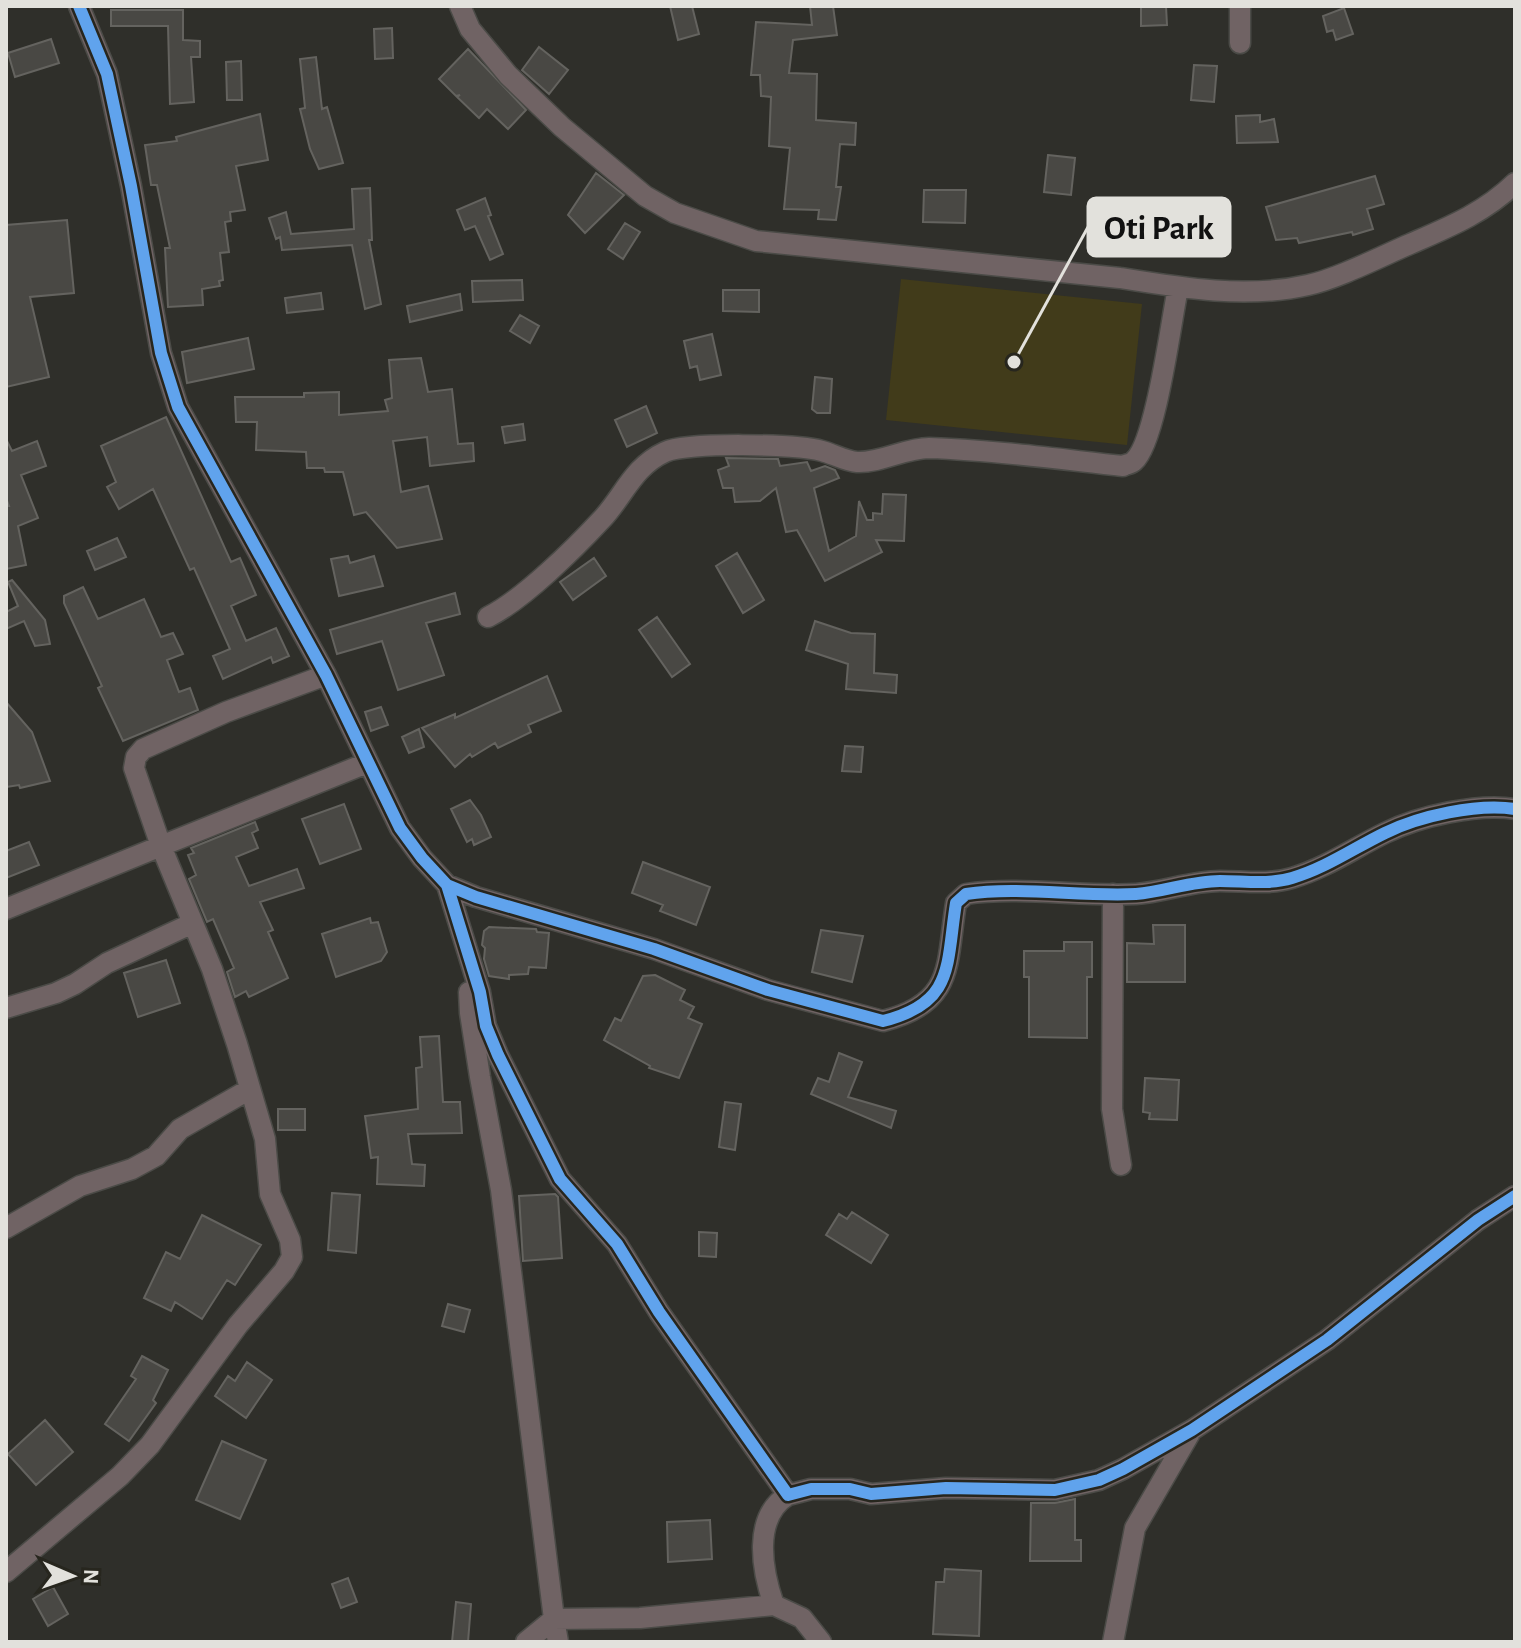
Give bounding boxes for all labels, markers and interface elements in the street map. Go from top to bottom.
callout: Oti Park [1088,198,1230,256]
text: Oti Park [1104,212,1214,246]
north arrow [32,1536,112,1616]
text: N [80,1569,102,1585]

